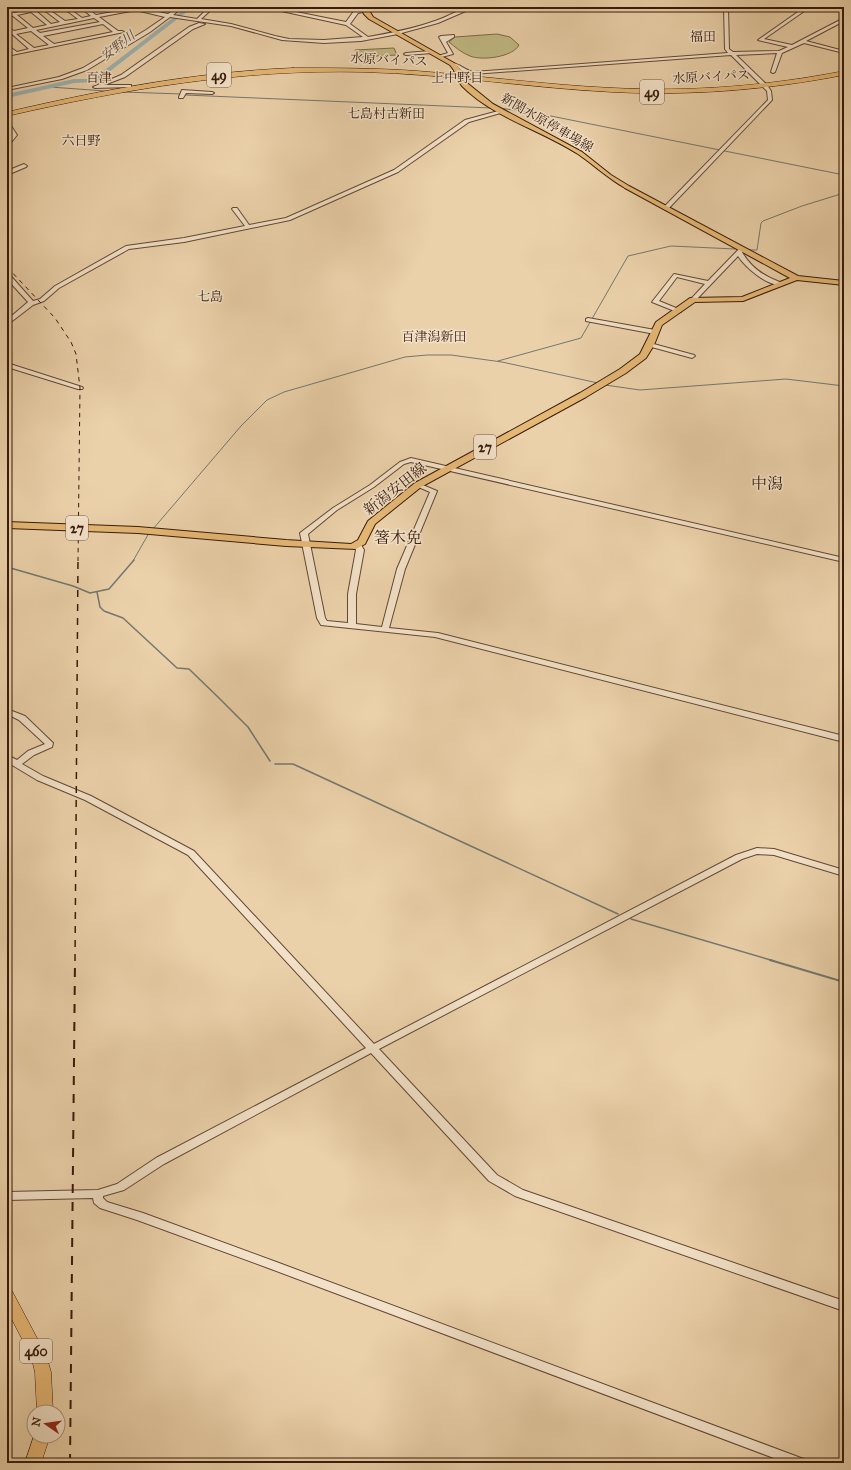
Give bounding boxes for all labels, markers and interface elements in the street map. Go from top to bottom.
water label: 安野川 [98,26,140,64]
district label: 福田 [690,29,716,45]
street label: 水原バイパス [350,50,428,70]
road number: 49 [207,63,231,87]
street label: 水原バイパス [672,67,750,87]
district label: 百津 [86,70,112,86]
district label: 上中野目 [431,70,483,86]
road number: 49 [640,80,664,104]
street label: 新関水原停車場線 [498,90,596,156]
district label: 七島村古新田 [347,106,425,122]
district label: 六日野 [61,133,101,149]
district label: 七島 [197,289,223,305]
district label: 百津潟新田 [401,329,467,345]
road number: 27 [474,435,496,459]
street label: 新潟安田線 [360,459,430,519]
district label: 中潟 [751,474,783,493]
road number: 27 [66,516,88,540]
district label: 箸木免 [374,528,422,547]
road number: 460 [20,1339,52,1363]
north arrow [26,1404,66,1444]
text: N [29,1415,44,1428]

